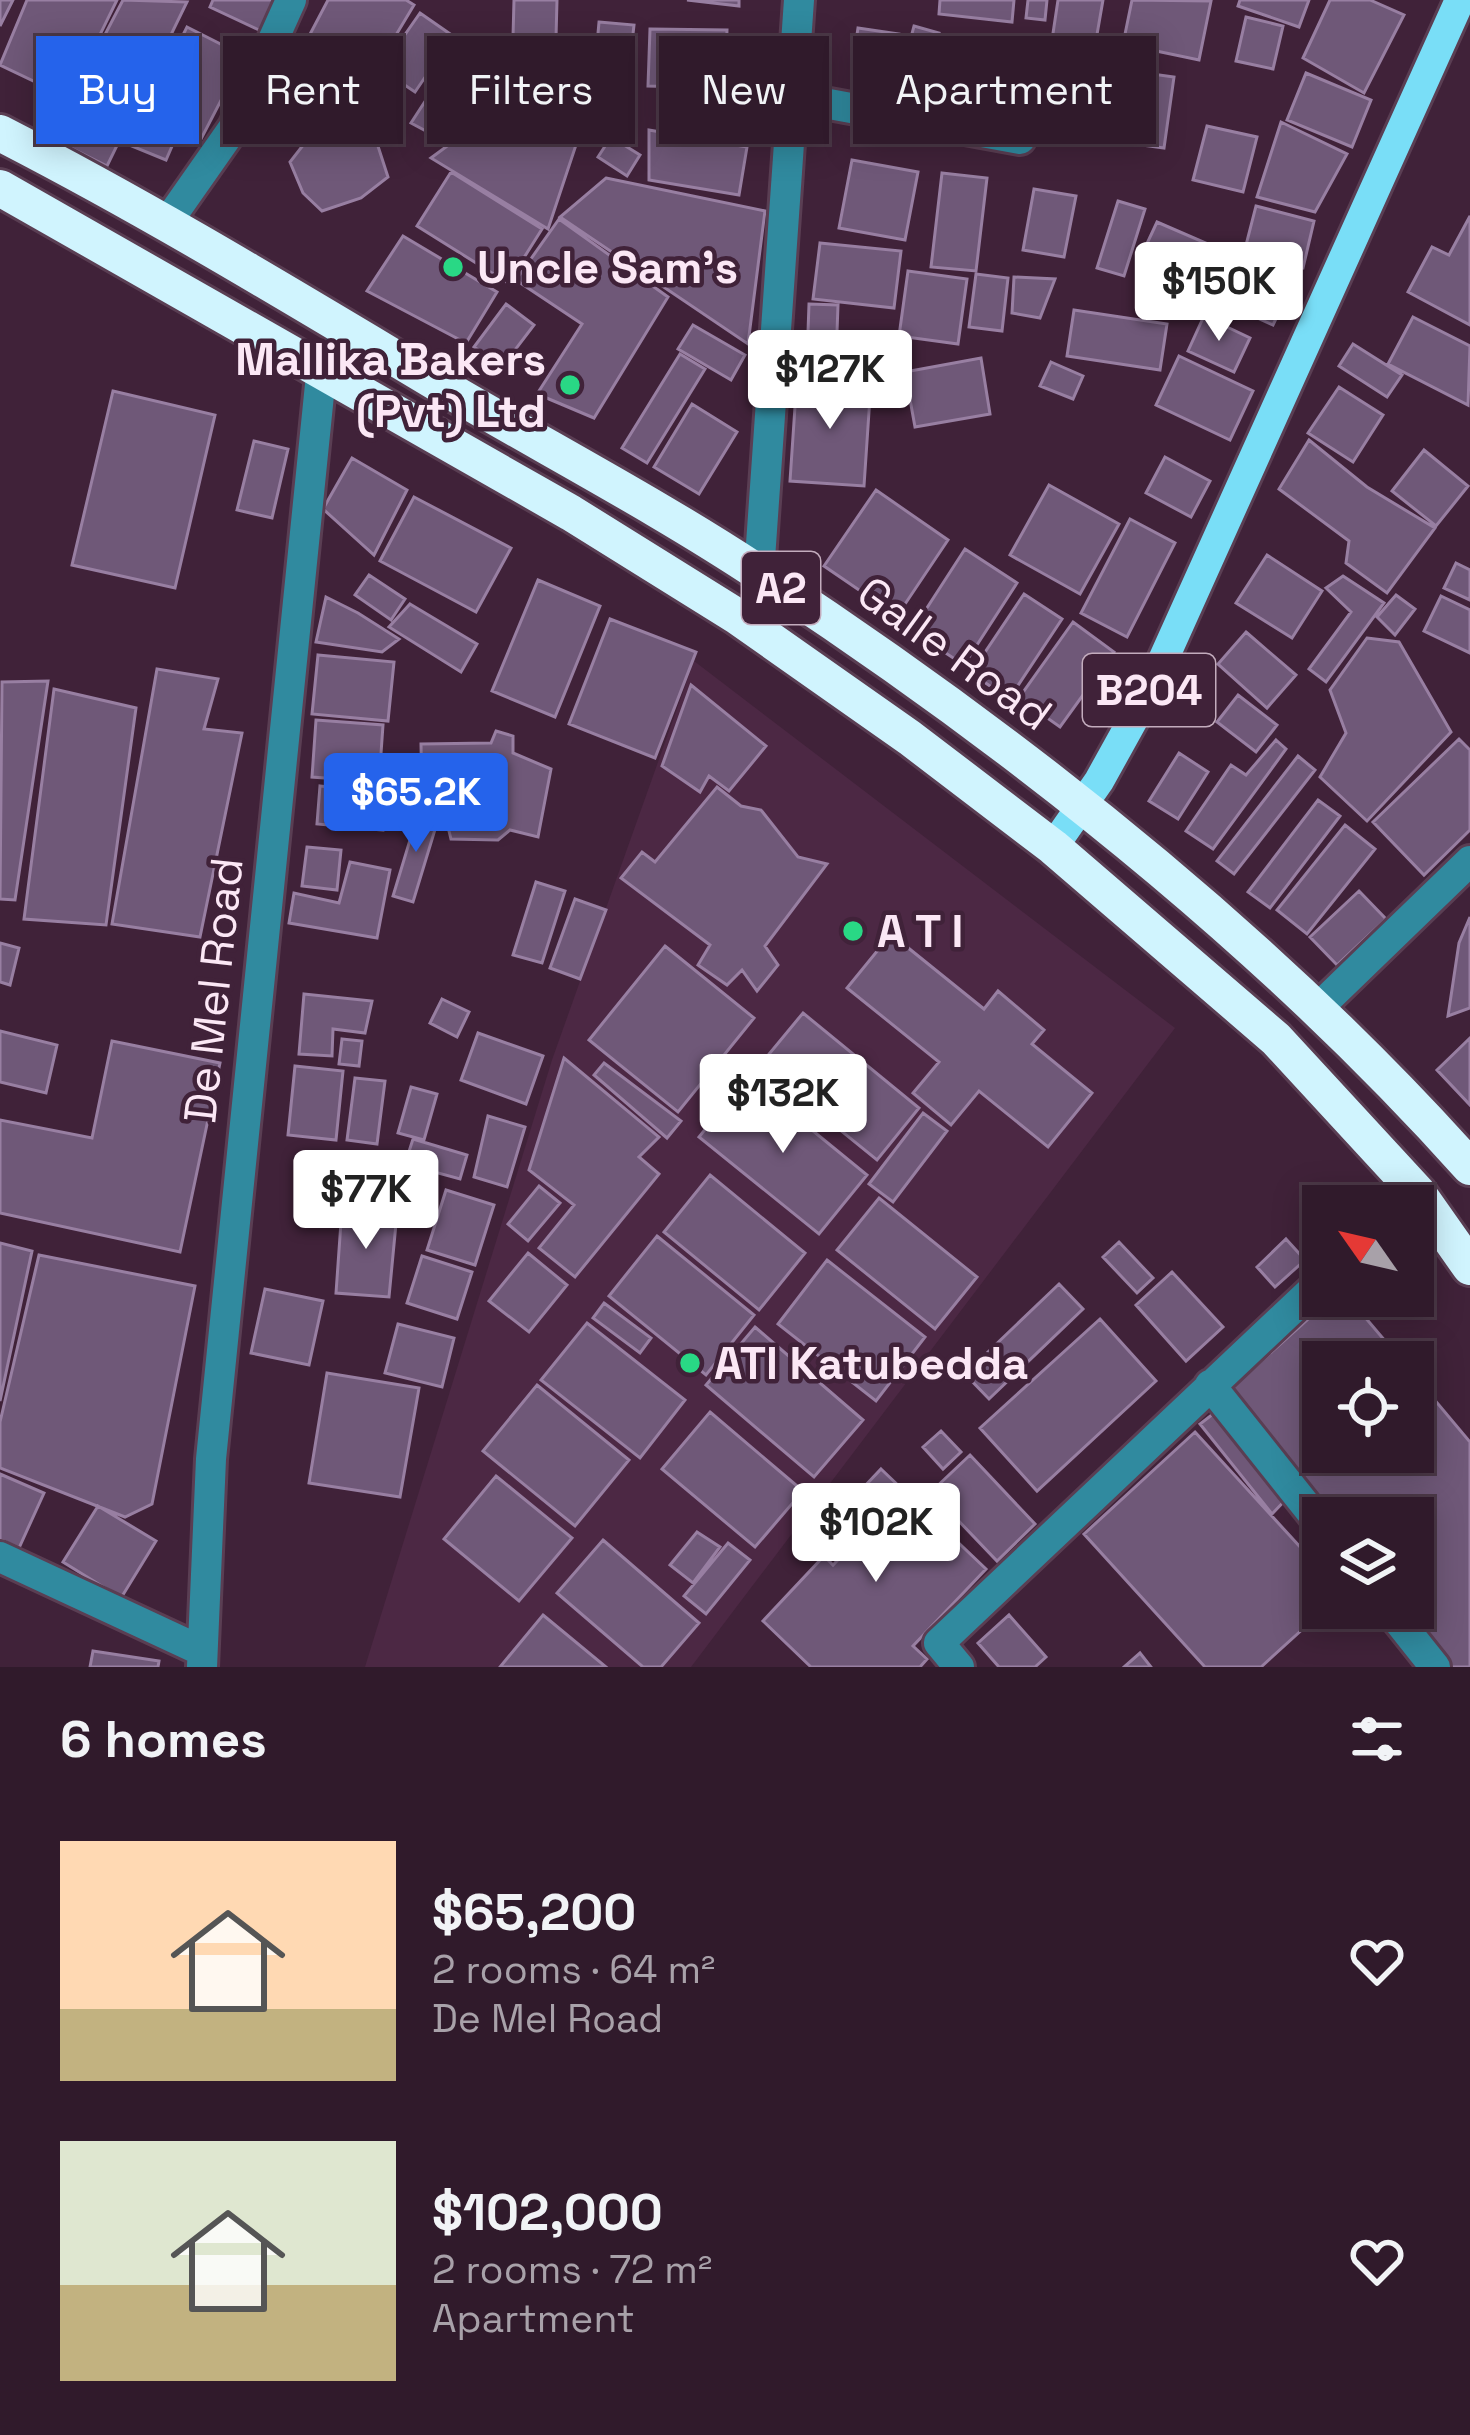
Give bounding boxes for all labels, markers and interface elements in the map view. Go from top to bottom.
chip: Buy [36,36,199,144]
chip: Rent [223,36,403,144]
chip: Filters [427,36,635,144]
chip: New [659,36,829,144]
chip: Apartment [853,36,1156,144]
place label: Uncle Sam's [477,239,738,296]
pin: $150K [1135,242,1303,344]
marker: Uncle Sam's [440,254,466,280]
text: $150K [1162,256,1276,305]
pin: $127K [746,330,914,432]
place label: Mallika Bakers (Pvt) Ltd [235,331,546,440]
text: $127K [775,344,885,393]
marker: Mallika Bakers (Pvt) Ltd [557,372,583,398]
road number: A2 [742,552,820,624]
street label: Galle Road [846,564,1063,743]
road number: B204 [1083,654,1215,726]
pin: $65.2K [318,753,514,855]
text: $65.2K [351,767,481,816]
street label: De Mel Road [171,854,256,1126]
place label: A T I [877,903,964,960]
marker: A T I [840,918,866,944]
pin: $132K [699,1054,867,1156]
text: $132K [727,1068,839,1117]
pin: $77K [295,1150,437,1252]
text: $77K [320,1164,412,1213]
north arrow [1302,1185,1434,1317]
map controls [1302,1185,1434,1629]
place label: ATI Katubedda [714,1335,1028,1392]
button: locate [1302,1341,1434,1473]
marker: ATI Katubedda [677,1350,703,1376]
pin: $102K [792,1483,960,1585]
text: $102K [819,1497,933,1546]
button: layers [1302,1497,1434,1629]
icon: filters [1344,1706,1410,1772]
text: 6 homes [60,1707,267,1772]
text: $65,200 [432,1880,636,1945]
icon: home [156,1889,300,2033]
icon: heart [1344,1928,1410,1994]
text: 2 rooms · 64 m² [432,1945,715,1994]
text: De Mel Road [432,1994,663,2043]
text: $102,000 [432,2180,663,2245]
icon: home [156,2189,300,2333]
icon: heart [1344,2228,1410,2294]
text: 2 rooms · 72 m² [432,2245,712,2294]
text: Apartment [432,2294,635,2343]

